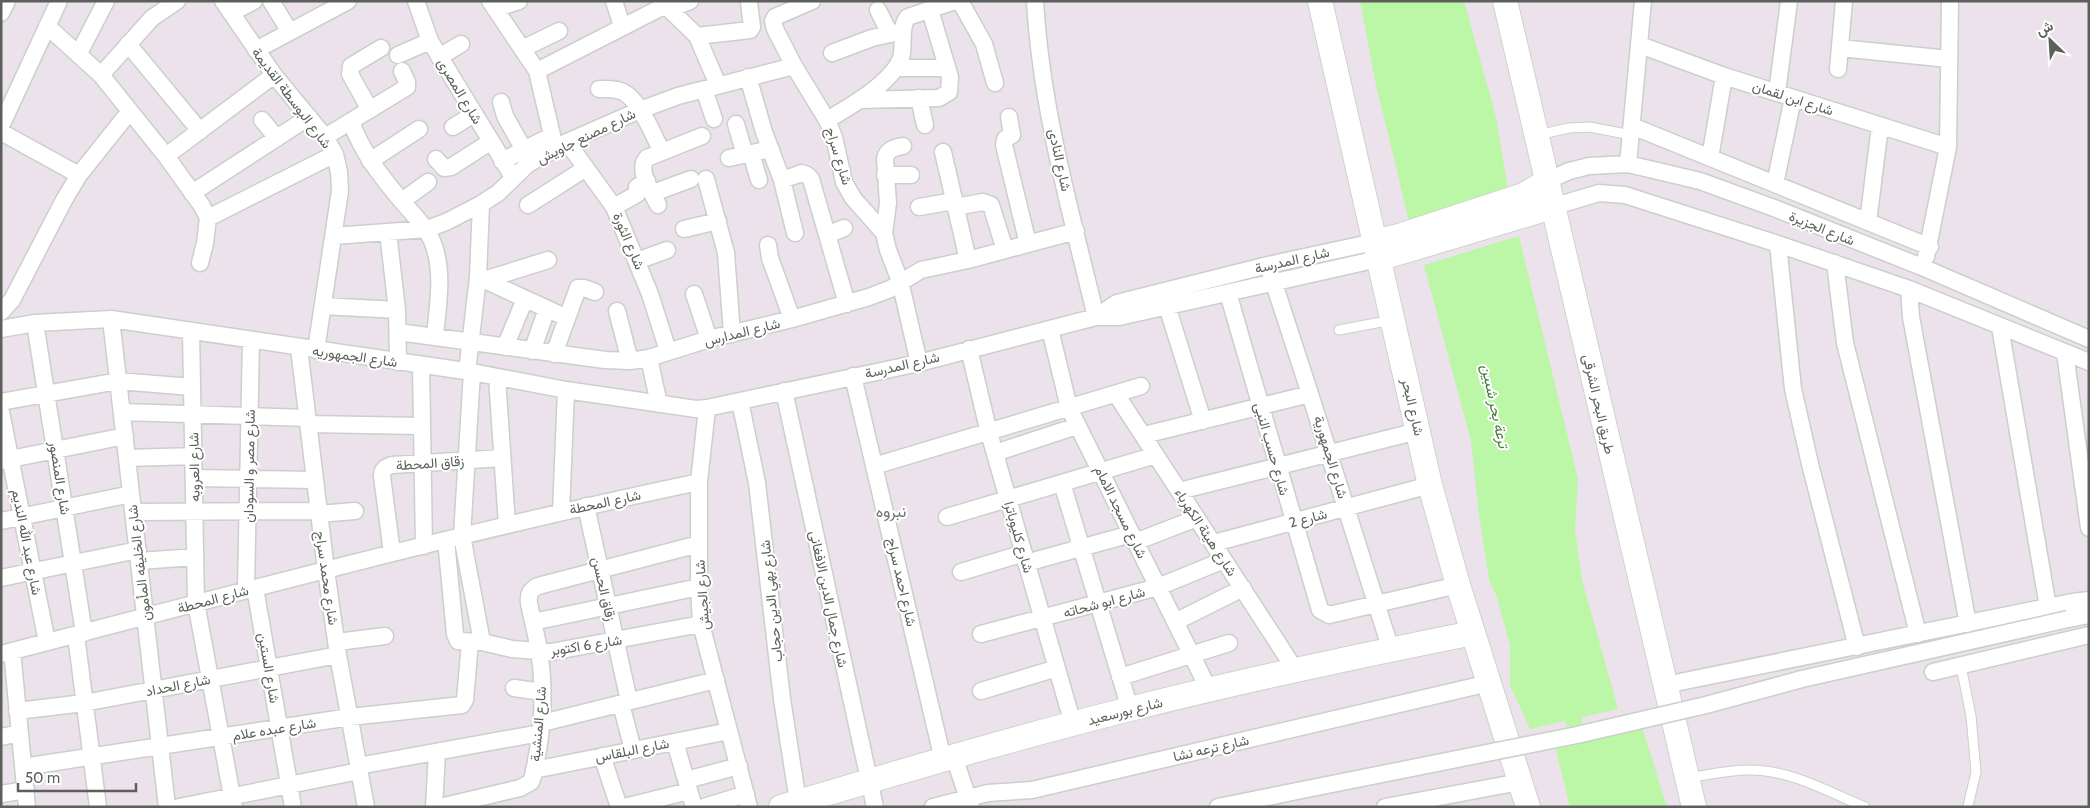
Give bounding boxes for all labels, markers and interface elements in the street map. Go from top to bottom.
north arrow [2025,15,2075,65]
text: ش [2033,16,2056,40]
street label: شارع البوسطة القديمة [247,44,336,153]
street label: شارع المصرى [432,55,487,128]
street label: شارع ابن لقمان [1750,76,1836,121]
street label: شارع مصنع جاويش [534,104,639,170]
street label: شارع سراج [820,125,856,188]
street label: شارع النادى [1043,127,1075,193]
street label: شارع الجزيرة [1786,207,1857,251]
street label: شارع الثورة [607,210,649,273]
street label: شارع المدرسة [1253,243,1332,279]
street label: شارع المدارس [702,314,782,352]
street label: شارع الجمهوريه [311,341,399,373]
street label: شارع المدرسة [863,348,942,384]
street label: طريق البحر الشرقى [1579,352,1619,456]
water label: ترعة بحر شبين [1477,362,1513,452]
street label: شارع البحر [1395,376,1428,438]
street label: شارع حسب النبى [1248,400,1294,498]
street label: شارع مصر و السودان [239,409,261,523]
street label: شارع الجمهورية [1308,413,1352,501]
street label: شارع العروبه [184,432,206,502]
street label: شارع المنصور [43,439,75,516]
street label: زقاق المحطة [395,452,465,474]
street label: شارع مسجد الامام [1089,462,1151,562]
street label: شارع هيئة الكهرباء [1169,485,1241,581]
street label: شارع المحطة [567,486,643,520]
street label: شارع عبد الله النديم [6,488,46,597]
street label: شارع كليوباترا [998,499,1038,576]
district label: نبروه [876,502,906,522]
street label: شارع الخليفه المأمون [123,504,157,622]
street label: شارع 2 [1287,504,1330,534]
street label: شارع جمال الدين الافغانى [804,529,852,670]
street label: شارع محمد سراج [309,530,343,627]
street label: شارع احمد سراج [881,536,921,629]
street label: شارع بهي الدين حجاب [756,539,789,663]
street label: زقاق الحسن [588,555,620,623]
street label: شارع الجيش [691,559,715,631]
street label: شارع المحطة [175,581,251,619]
street label: شارع ابو شحاته [1061,582,1148,624]
street label: شارع 6 اكتوبر [548,630,624,662]
street label: شارع الستين [252,631,284,705]
street label: شارع الحداد [144,670,212,702]
street label: شارع المنشية [526,686,552,763]
street label: شارع بورسعيد [1085,693,1165,731]
street label: شارع عبده علام [231,713,318,746]
street label: شارع ترعه نشا [1171,731,1251,767]
street label: شارع البلقاس [593,734,671,768]
scale bar [18,760,135,792]
text: 50 m [25,769,60,787]

